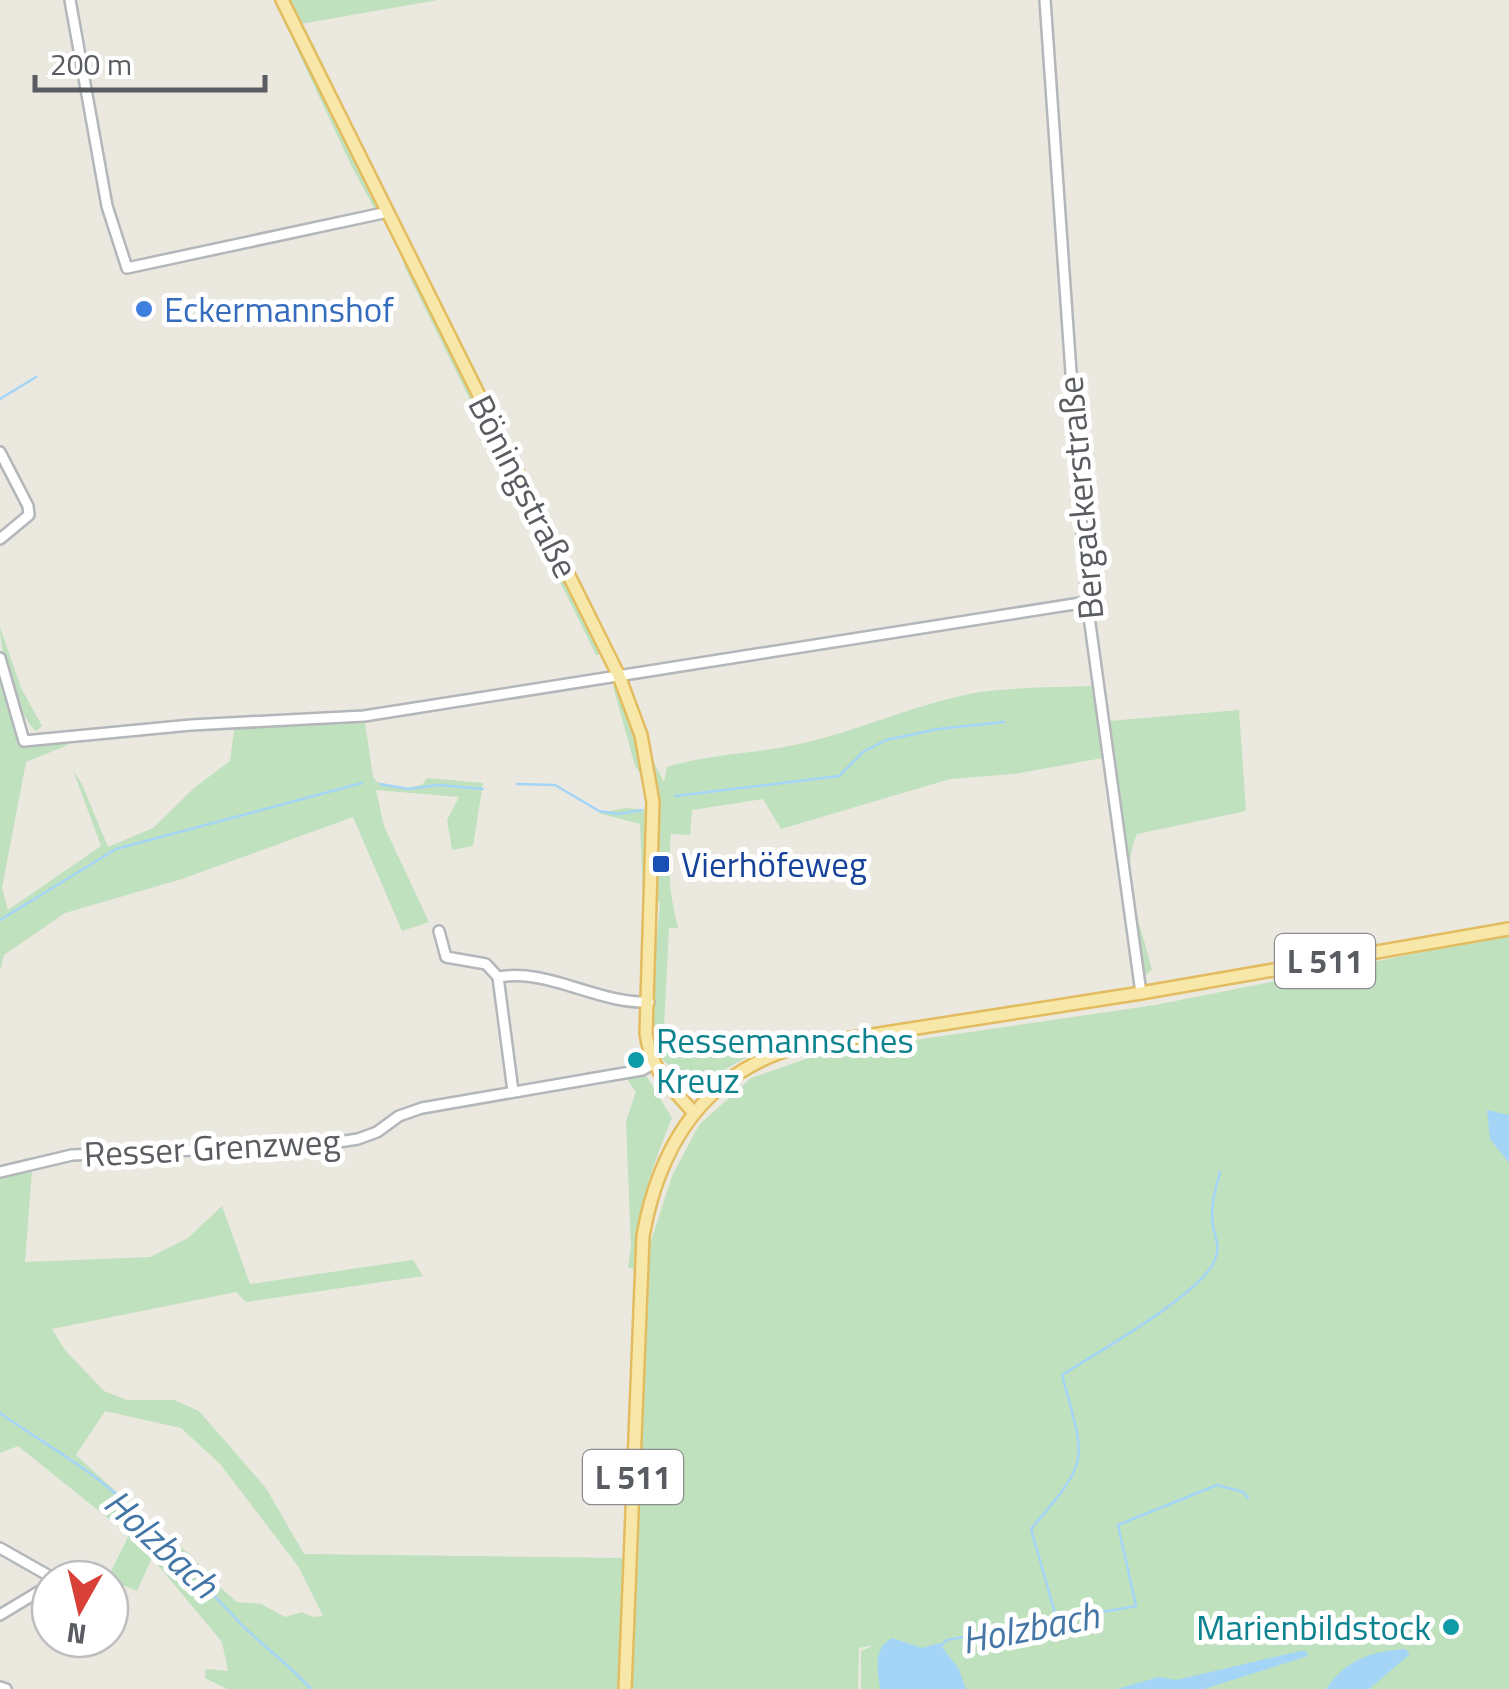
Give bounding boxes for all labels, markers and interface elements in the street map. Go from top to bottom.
scale bar [35,30,265,92]
text: 200 m [50,41,132,87]
place label: Eckermannshof [164,282,394,336]
marker: Eckermannshof [133,298,155,320]
street label: Bergackerstraße [1042,374,1118,622]
street label: Böningstraße [455,385,593,587]
place label: Vierhöfeweg [681,837,867,891]
marker: Vierhöfeweg [650,853,672,875]
road number: L 511 [1275,934,1375,988]
place label: Ressemannsches Kreuz [656,1013,914,1107]
marker: Ressemannsches Kreuz [625,1049,647,1071]
street label: Resser Grenzweg [82,1113,342,1181]
road number: L 511 [583,1450,683,1504]
water label: Holzbach [92,1475,233,1612]
north arrow [30,1559,130,1659]
water label: Holzbach [956,1585,1105,1669]
place label: Marienbildstock [1196,1600,1431,1654]
text: N [64,1612,89,1657]
marker: Marienbildstock [1440,1616,1462,1638]

